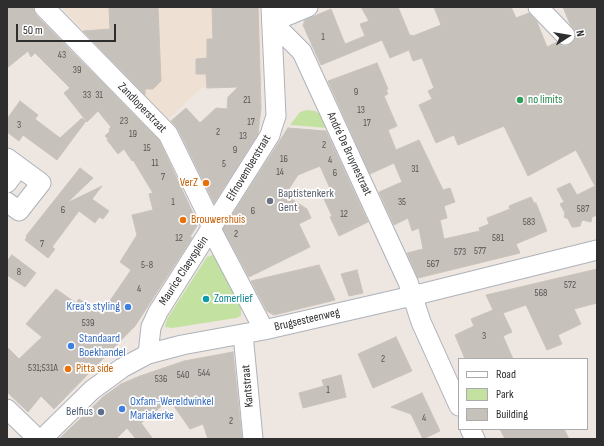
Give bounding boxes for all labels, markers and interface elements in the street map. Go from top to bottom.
scale bar [18,16,118,42]
north arrow [548,16,588,56]
text: 50 m [23,23,43,38]
text: N [573,29,587,38]
house number: 1 [321,31,325,43]
house number: 43 [58,49,66,61]
house number: 39 [73,64,81,76]
street label: Zandloperstraat [115,80,169,136]
house number: 9 [354,86,358,98]
house number: 33 [83,89,91,101]
house number: 31 [95,89,103,101]
place label: no limits [528,93,563,107]
house number: 21 [243,94,251,106]
marker: no limits [515,95,525,105]
house number: 13 [357,104,365,116]
street label: André De Bruynestraat [323,110,375,198]
house number: 23 [120,115,128,127]
house number: 17 [247,116,255,128]
house number: 17 [363,117,371,129]
house number: 3 [17,119,21,131]
house number: 2 [216,126,220,138]
house number: 19 [129,128,137,140]
house number: 13 [239,130,247,142]
street label: Elfnovemberstraat [224,132,274,204]
house number: 2 [322,139,326,151]
house number: 15 [143,142,151,154]
house number: 9 [233,144,237,156]
house number: 16 [280,153,288,165]
house number: 4 [328,154,332,166]
house number: 11 [152,157,158,169]
house number: 5 [222,158,226,170]
house number: 31 [411,163,419,175]
house number: 14 [276,166,284,178]
house number: 6 [333,167,337,179]
house number: 7 [161,171,165,183]
place label: VerZ [180,176,198,190]
marker: VerZ [201,178,211,188]
place label: Baptistenkerk Gent [278,187,334,215]
house number: 1 [171,196,175,208]
marker: Baptistenkerk Gent [265,196,275,206]
house number: 35 [398,196,406,208]
house number: 587 [577,203,589,215]
house number: 6 [61,204,65,216]
house number: 6 [251,205,255,217]
house number: 12 [340,208,348,220]
place label: Brouwershuis [191,213,245,227]
marker: Brouwershuis [178,215,188,225]
house number: 583 [523,216,535,228]
house number: 2 [234,228,238,240]
house number: 12 [175,232,183,244]
house number: 581 [492,232,504,244]
street label: Maurice Claeysplein [156,234,212,308]
house number: 7 [40,238,44,250]
house number: 577 [474,245,486,257]
house number: 573 [454,246,466,258]
house number: 567 [427,258,439,270]
house number: 5-8 [141,259,153,271]
house number: 8 [17,266,21,278]
house number: 572 [564,279,576,291]
house number: 4 [137,283,141,295]
house number: 568 [535,287,547,299]
place label: Zomerlief [214,292,253,306]
marker: Zomerlief [201,294,211,304]
place label: Krea's styling [67,300,120,314]
marker: Krea's styling [123,302,133,312]
street label: Brugsesteenweg [273,305,341,335]
house number: 539 [82,317,94,329]
house number: 3 [482,330,486,342]
place label: Standaard Boekhandel [79,332,126,360]
marker: Standaard Boekhandel [66,341,76,351]
house number: 2 [381,353,385,365]
legend [458,358,588,430]
house number: 531;531A [28,362,58,374]
place label: Pitta side [76,362,113,376]
marker: Pitta side [63,364,73,374]
street label: Kantstraat [239,364,257,408]
house number: 544 [198,367,210,379]
text: Road [496,367,516,382]
house number: 540 [177,369,189,381]
house number: 536 [155,373,167,385]
house number: 1 [326,384,330,396]
text: Park [496,387,514,402]
place label: Oxfam-Wereldwinkel Mariakerke [130,395,213,423]
marker: Oxfam-Wereldwinkel Mariakerke [117,404,127,414]
place label: Belfius [66,405,93,419]
marker: Belfius [96,407,106,417]
text: Building [496,407,528,422]
house number: 4 [422,412,426,424]
house number: 2 [229,415,233,427]

